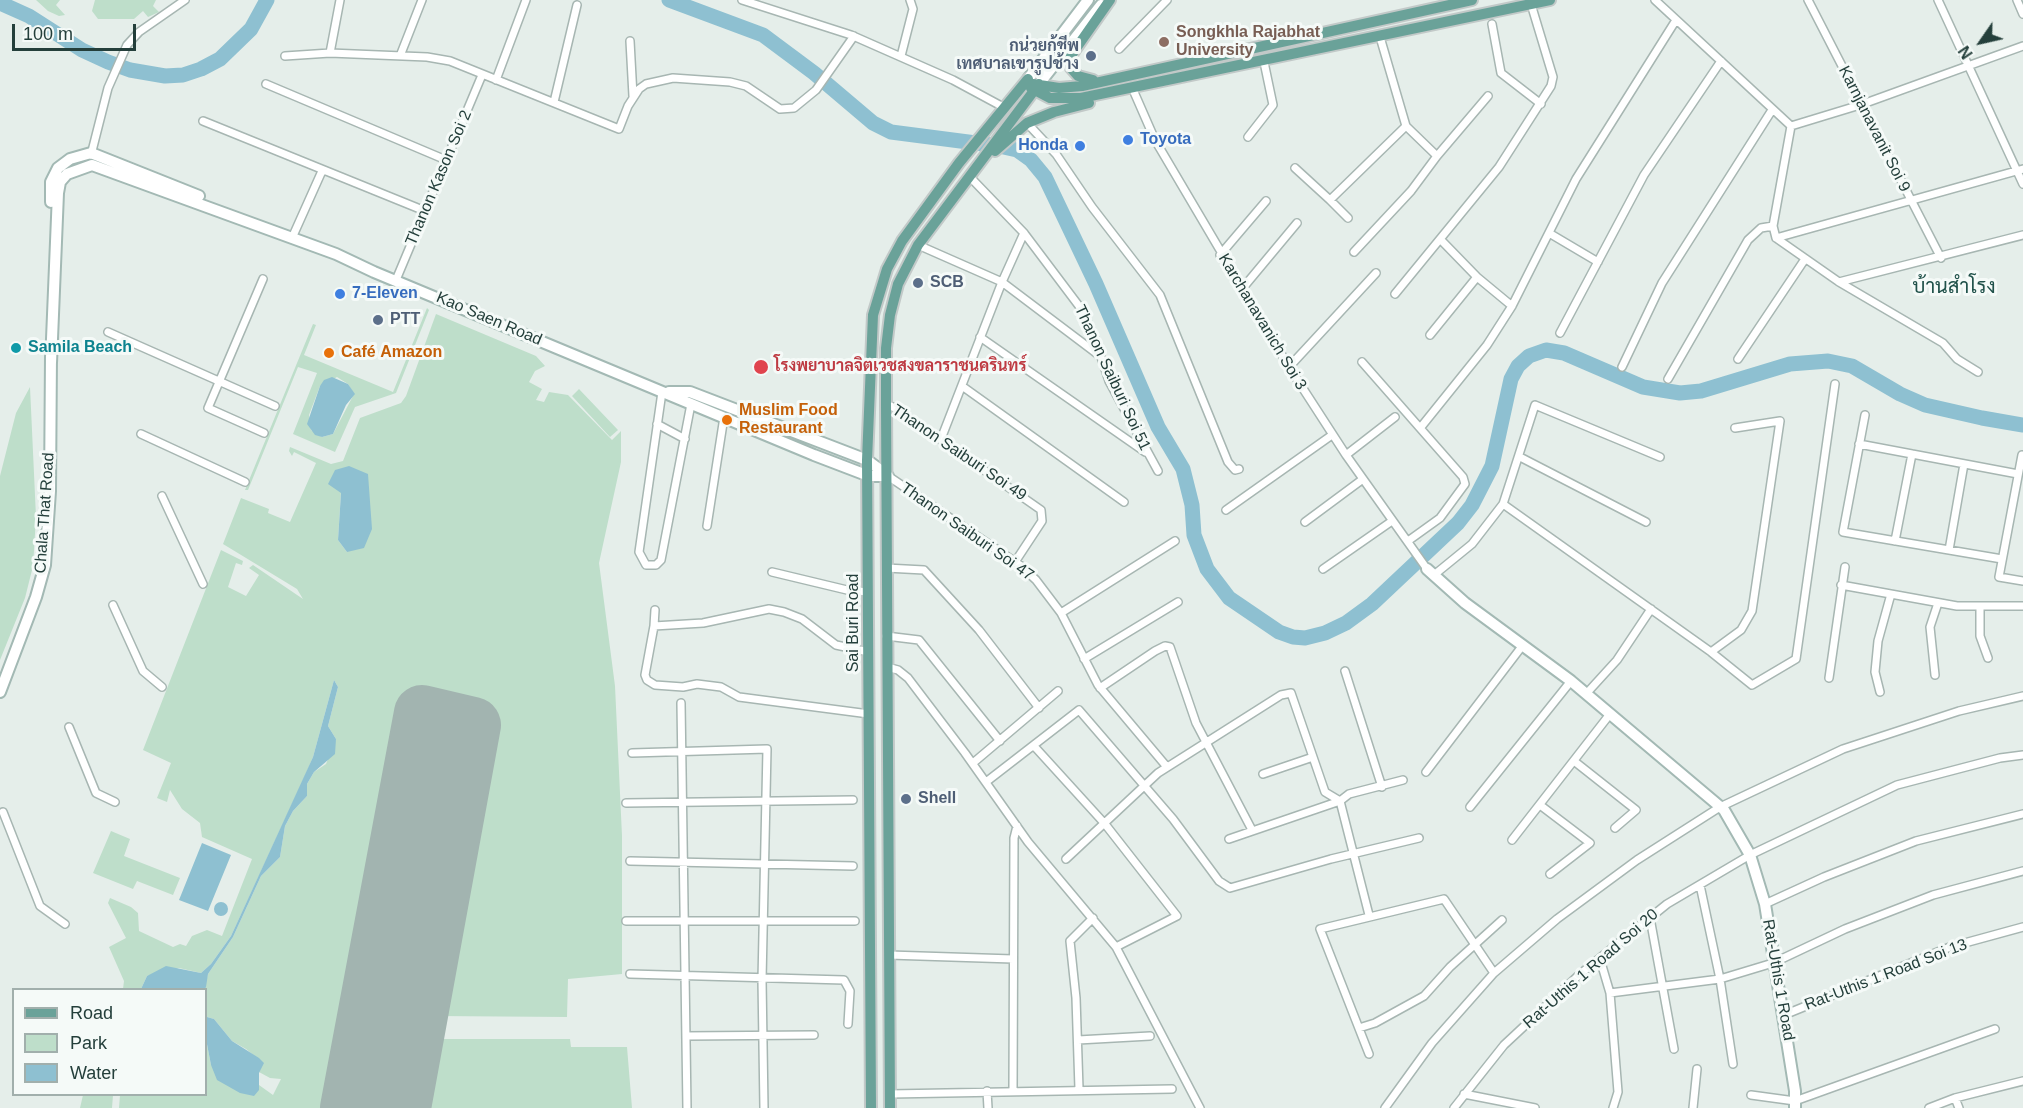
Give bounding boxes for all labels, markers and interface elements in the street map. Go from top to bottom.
scale bar [15,12,140,50]
north arrow [1951,12,2011,72]
place label: Songkhla Rajabhat University [1176,23,1320,61]
text: 100 m [23,24,73,44]
marker: Songkhla Rajabhat University [1157,35,1171,49]
place label: กน่วยกู้ชีพ เทศบาลเขารูปช้าง [956,37,1079,75]
text: N [1955,43,1976,62]
marker: กน่วยกู้ชีพ เทศบาลเขารูปช้าง [1084,49,1098,63]
street label: Karnjanavanit Soi 9 [1834,63,1914,195]
street label: Thanon Kason Soi 2 [402,108,476,248]
place label: Toyota [1140,130,1191,150]
marker: Toyota [1121,133,1135,147]
place label: Honda [1018,136,1068,156]
marker: Honda [1073,139,1087,153]
street label: Karchanavanich Soi 3 [1214,250,1310,394]
place label: SCB [930,273,964,293]
district label: บ้านสำโรง [1913,275,1995,299]
marker: SCB [911,276,925,290]
place label: 7-Eleven [352,284,418,304]
marker: 7-Eleven [333,287,347,301]
street label: Kao Saen Road [433,288,545,350]
street label: Thanon Saiburi Soi 51 [1070,302,1154,454]
place label: PTT [390,310,420,330]
marker: PTT [371,313,385,327]
place label: Samila Beach [28,338,132,358]
marker: Samila Beach [9,341,23,355]
place label: Café Amazon [341,343,442,363]
marker: Café Amazon [322,346,336,360]
place label: โรงพยาบาลจิตเวชสงขลาราชนครินทร์ [774,357,1026,377]
marker: โรงพยาบาลจิตเวชสงขลาราชนครินทร์ [752,358,770,376]
place label: Muslim Food Restaurant [739,401,838,439]
street label: Thanon Saiburi Soi 49 [888,401,1030,505]
marker: Muslim Food Restaurant [720,413,734,427]
street label: Chala That Road [31,452,59,574]
street label: Thanon Saiburi Soi 47 [897,479,1037,585]
street label: Sai Buri Road [844,574,864,672]
place label: Shell [918,789,956,809]
marker: Shell [899,792,913,806]
street label: Rat-Uthis 1 Road Soi 20 [1520,905,1662,1033]
street label: Rat-Uthis 1 Road [1758,918,1798,1042]
street label: Rat-Uthis 1 Road Soi 13 [1802,935,1970,1015]
legend [12,988,207,1096]
text: Road [70,1003,113,1023]
text: Park [70,1033,107,1053]
text: Water [70,1063,117,1083]

